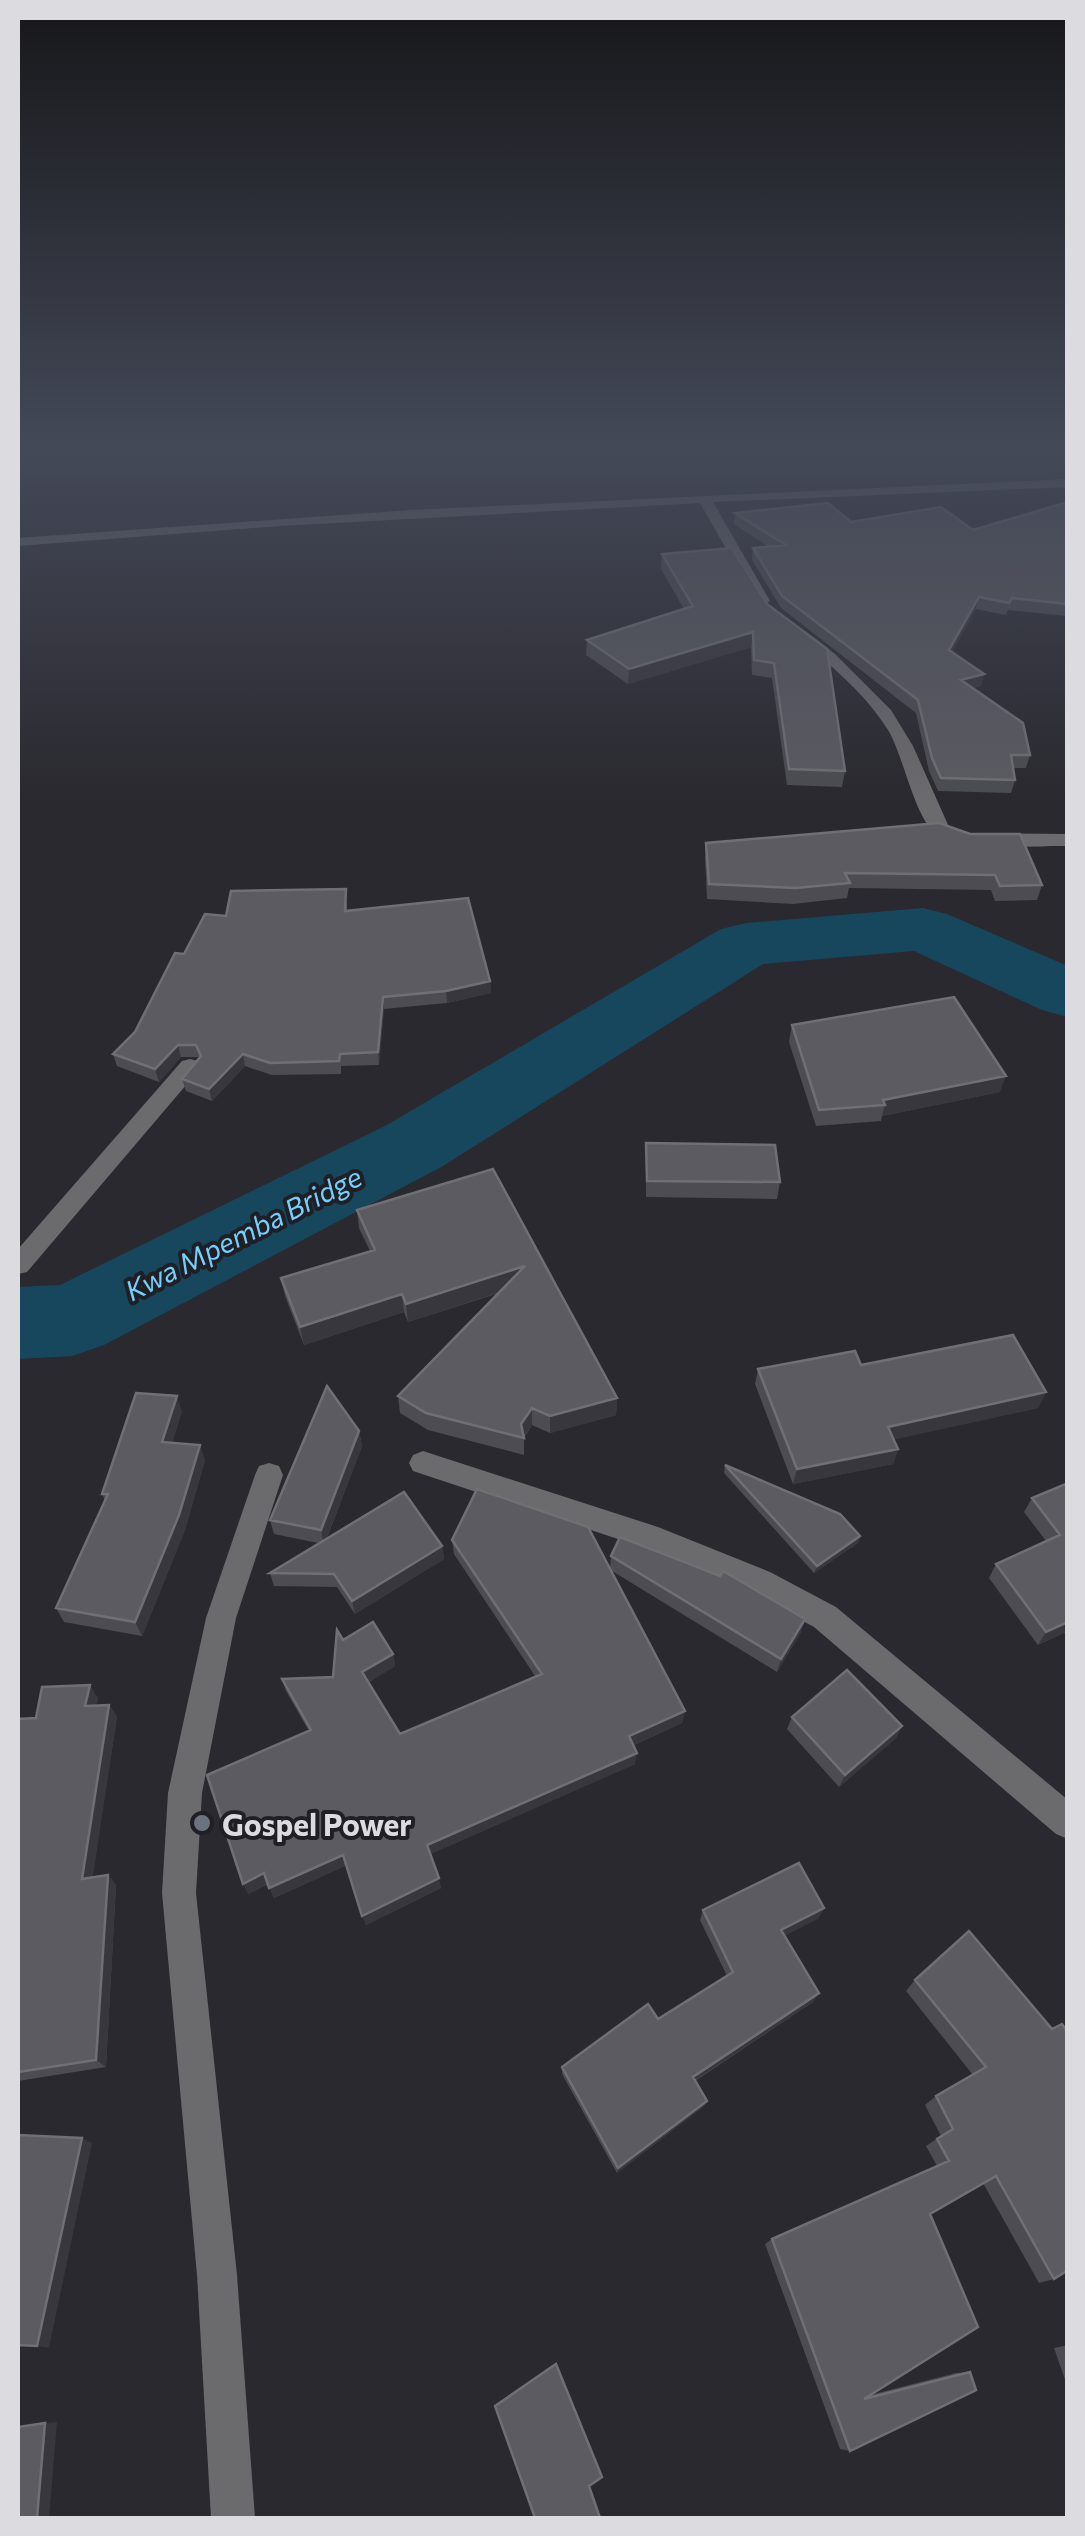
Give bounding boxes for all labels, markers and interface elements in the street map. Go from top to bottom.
water label: Kwa Mpemba Bridge [119,1158,367,1307]
place label: Gospel Power [222,1805,412,1842]
marker: Gospel Power [191,1812,213,1834]

